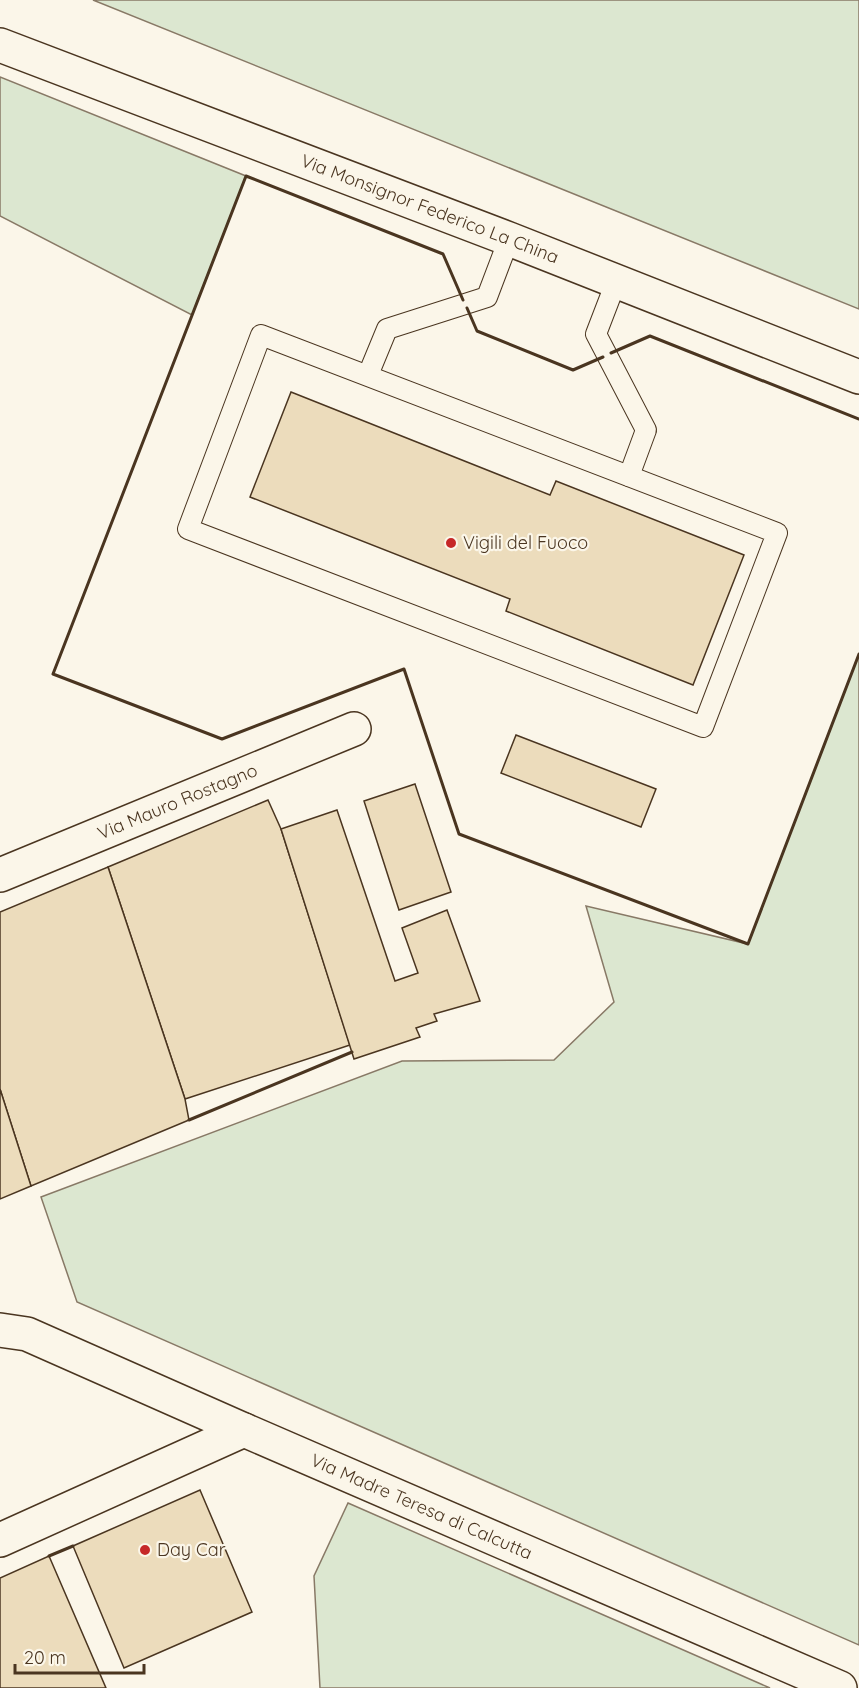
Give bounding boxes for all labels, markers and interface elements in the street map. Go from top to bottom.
street label: Via Monsignor Federico La China [298,149,562,268]
place label: Vigili del Fuoco [463,531,588,554]
marker: Vigili del Fuoco [444,536,458,550]
street label: Via Mauro Rostagno [94,758,261,845]
street label: Via Madre Teresa di Calcutta [307,1448,536,1564]
place label: Day Car [157,1538,226,1561]
marker: Day Car [138,1543,152,1557]
scale bar [15,1637,144,1675]
text: 20 m [24,1646,66,1669]

